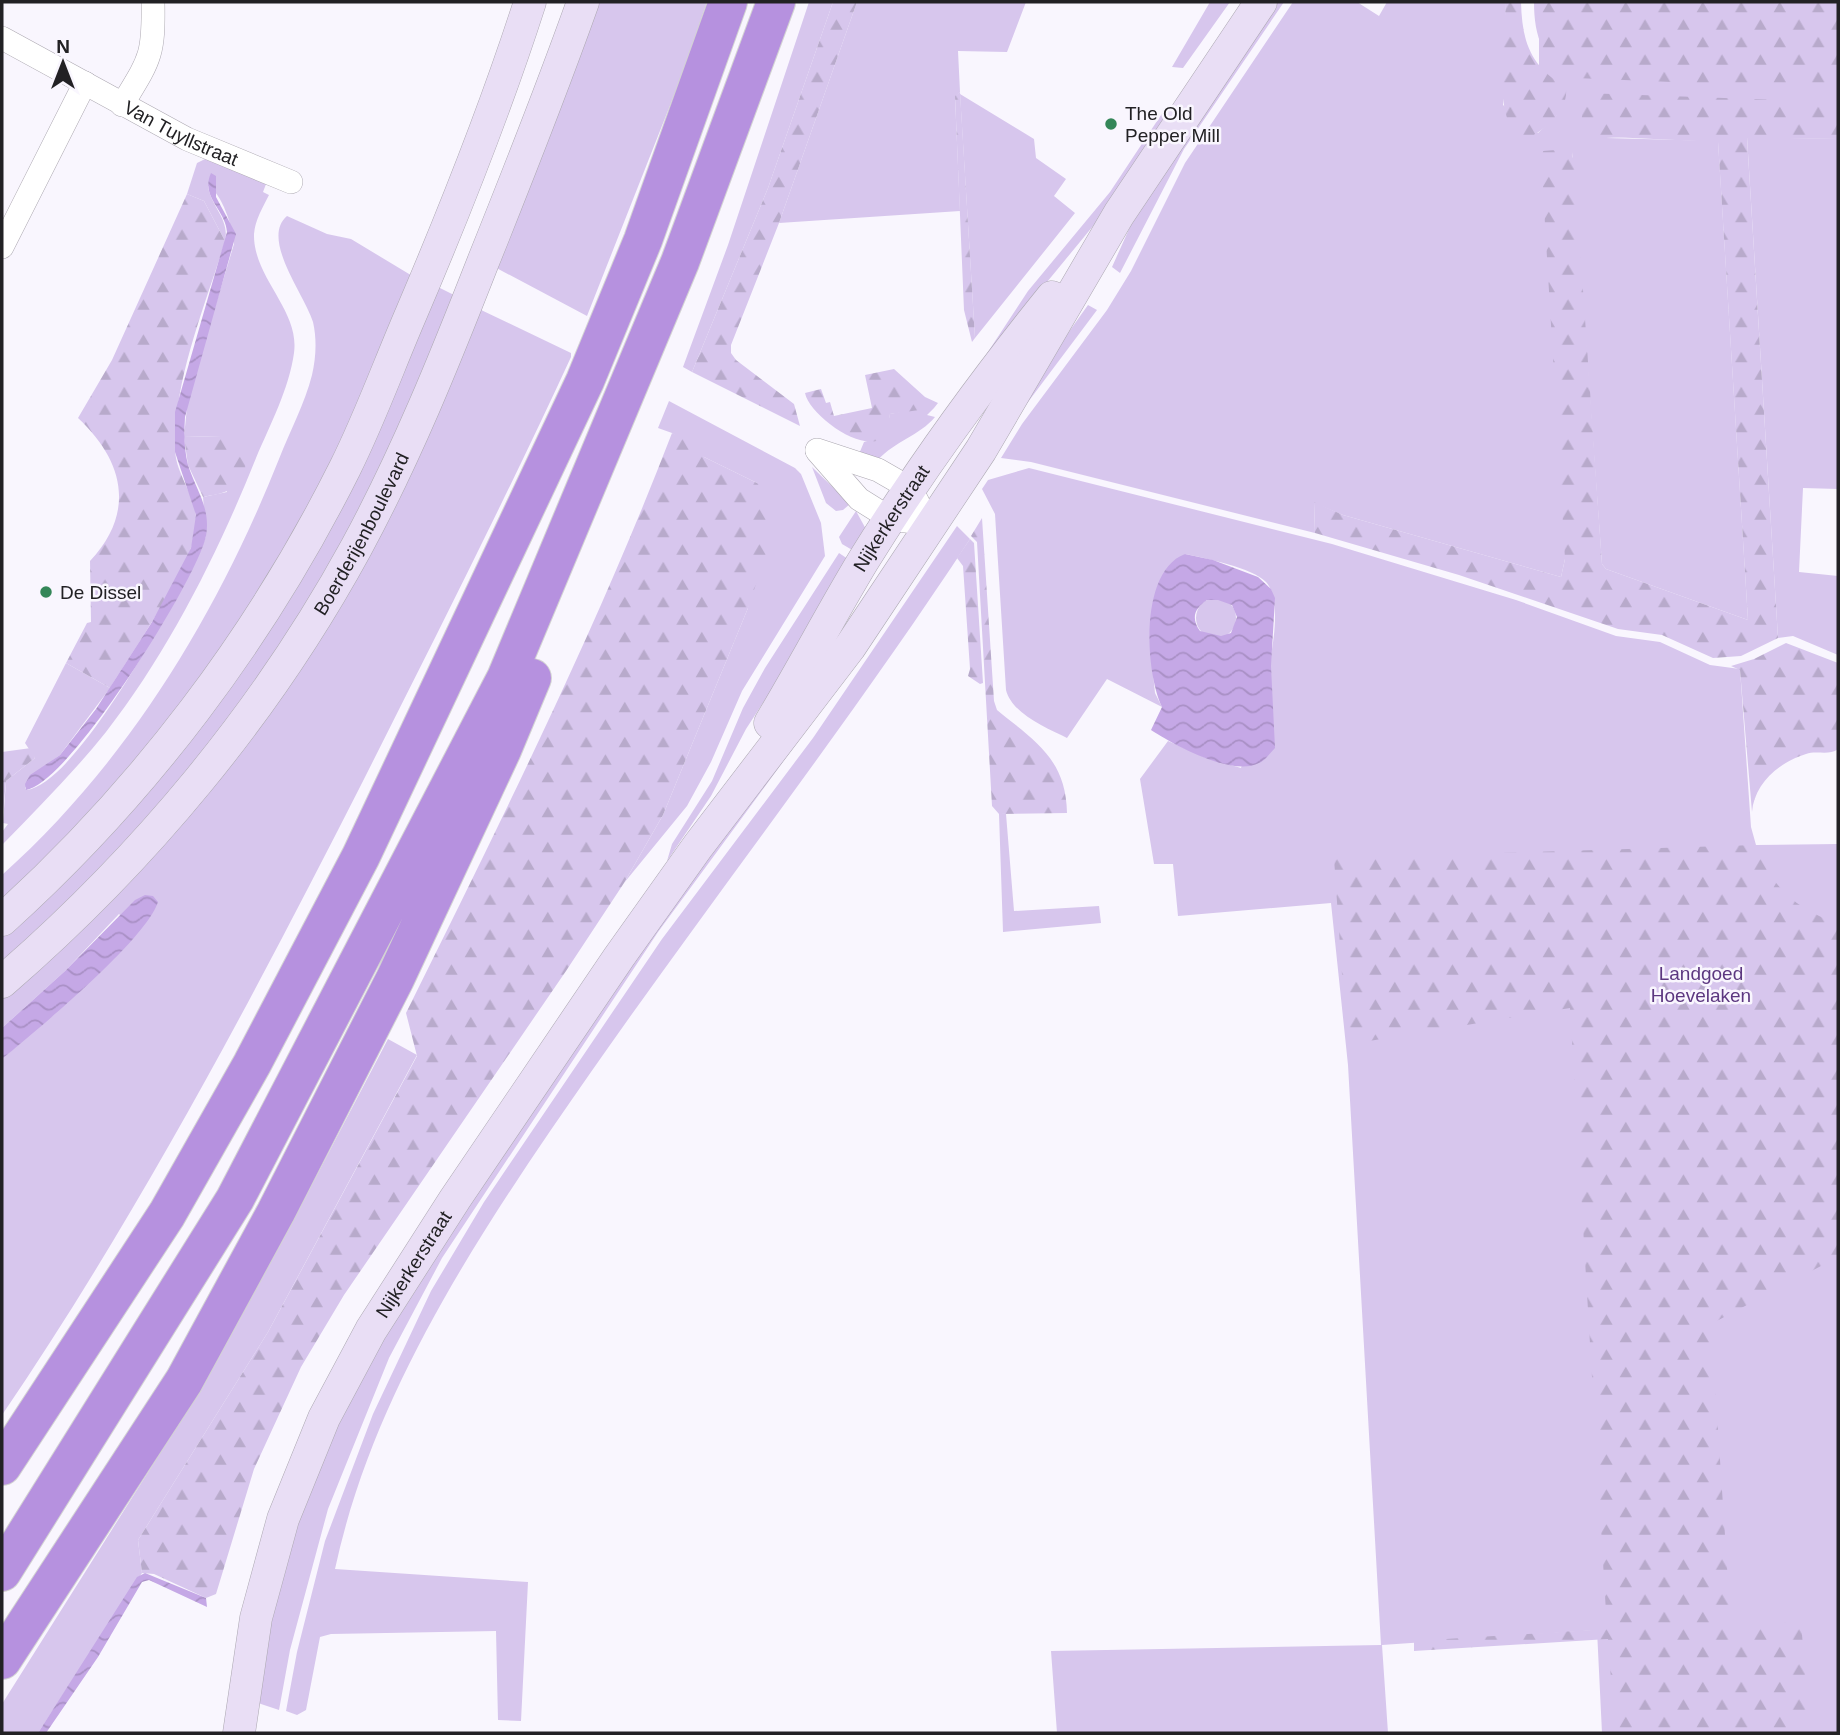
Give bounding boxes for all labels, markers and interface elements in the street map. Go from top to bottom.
north arrow [28,28,98,98]
text: N [56,36,70,57]
street label: Van Tuyllstraat [121,96,242,170]
place label: The Old Pepper Mill [1125,103,1220,146]
marker: The Old Pepper Mill [1103,116,1119,132]
street label: Boerderijenboulevard [309,449,413,619]
street label: Nijkerkerstraat [849,460,934,575]
place label: De Dissel [60,582,141,603]
marker: De Dissel [38,584,54,600]
park label: Landgoed Hoevelaken [1651,963,1751,1006]
street label: Nijkerkerstraat [371,1206,456,1321]

